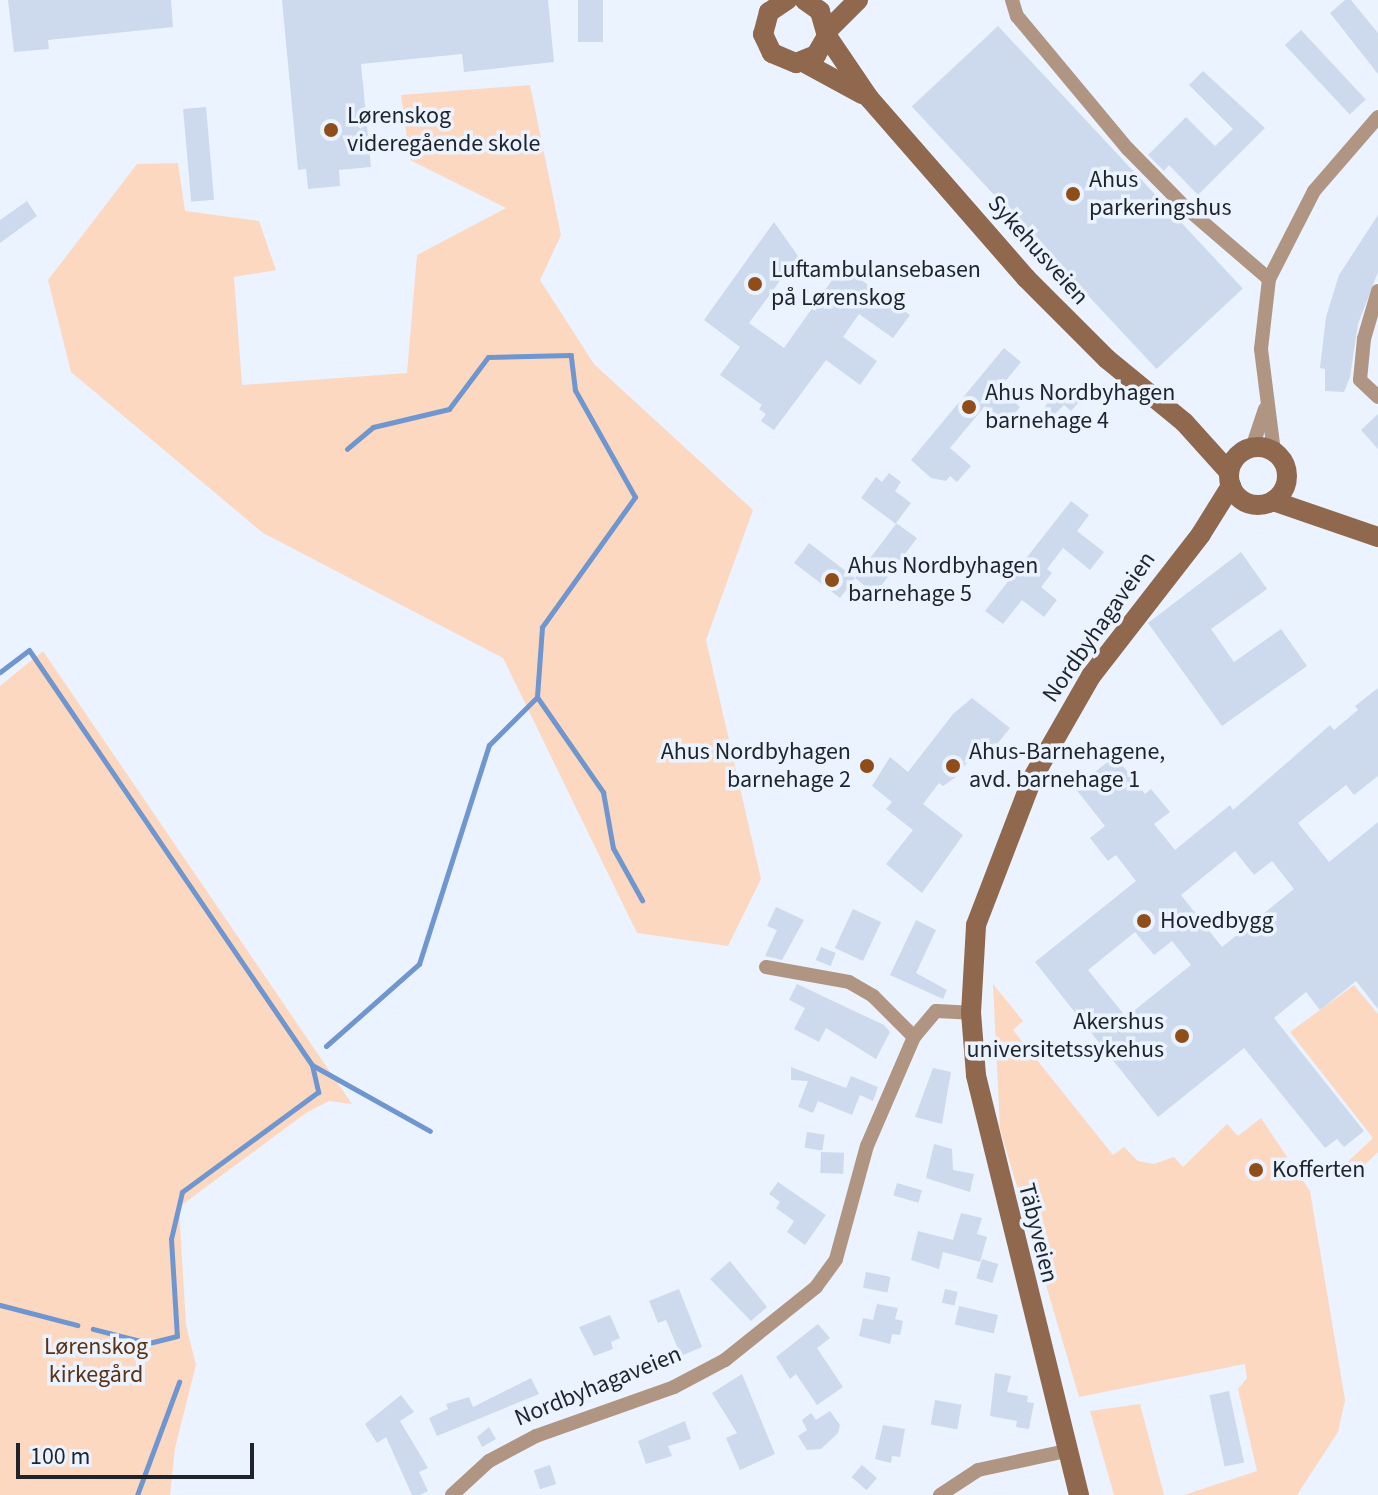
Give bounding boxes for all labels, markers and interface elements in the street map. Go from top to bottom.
place label: Lørenskog videregående skole [347,102,540,158]
marker: Lørenskog videregående skole [322,121,340,139]
place label: Ahus parkeringshus [1089,166,1231,222]
marker: Ahus parkeringshus [1064,185,1082,203]
street label: Sykehusveien [981,189,1095,311]
place label: Luftambulansebasen på Lørenskog [771,256,981,312]
marker: Luftambulansebasen på Lørenskog [746,275,764,293]
place label: Ahus Nordbyhagen barnehage 4 [985,379,1175,435]
marker: Ahus Nordbyhagen barnehage 4 [960,398,978,416]
street label: Nordbyhagaveien [1036,546,1162,708]
place label: Ahus Nordbyhagen barnehage 5 [848,552,1038,608]
marker: Ahus Nordbyhagen barnehage 5 [823,571,841,589]
place label: Ahus Nordbyhagen barnehage 2 [661,738,851,794]
place label: Ahus-Barnehagene, avd. barnehage 1 [969,738,1165,794]
marker: Ahus Nordbyhagen barnehage 2 [858,757,876,775]
marker: Ahus-Barnehagene, avd. barnehage 1 [944,757,962,775]
place label: Hovedbygg [1160,907,1273,935]
marker: Hovedbygg [1135,912,1153,930]
place label: Akershus universitetssykehus [967,1008,1164,1064]
marker: Akershus universitetssykehus [1171,1025,1193,1047]
place label: Kofferten [1272,1156,1365,1184]
marker: Kofferten [1247,1161,1265,1179]
street label: Täbyveien [1012,1180,1064,1286]
park label: Lørenskog kirkegård [44,1333,148,1389]
street label: Nordbyhagaveien [510,1339,686,1433]
scale bar [20,1427,258,1477]
text: 100 m [30,1439,90,1474]

